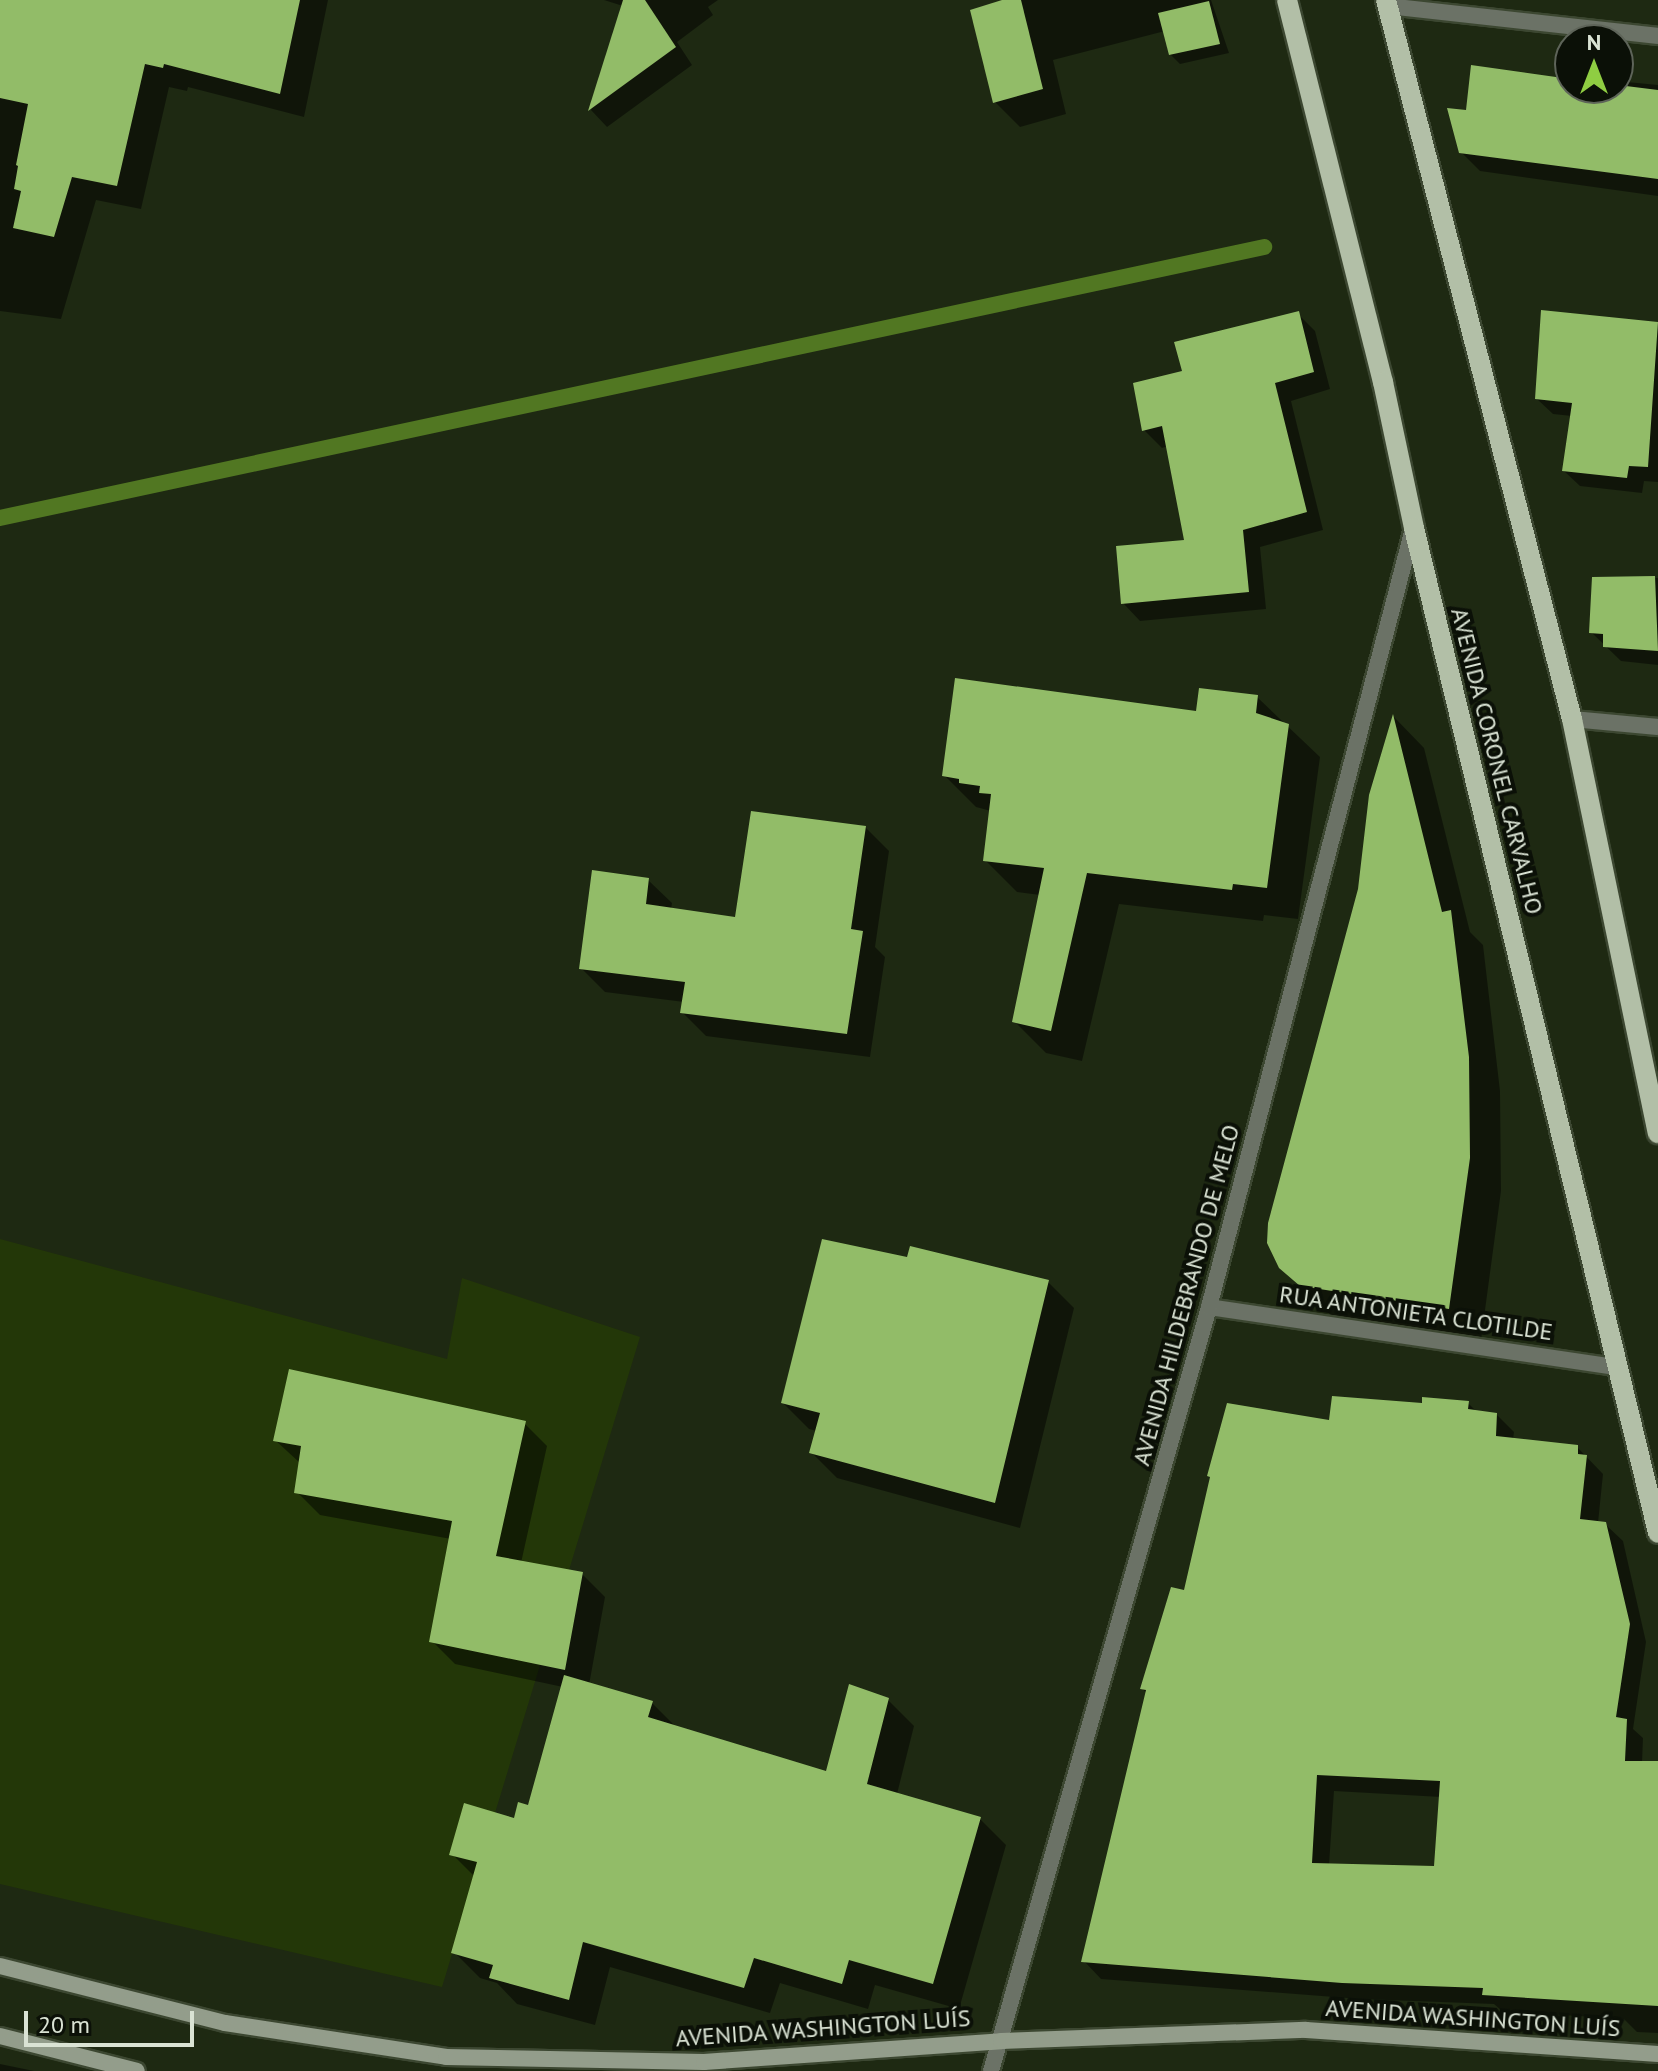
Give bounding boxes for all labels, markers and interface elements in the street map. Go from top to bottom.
north arrow [1554,24,1634,104]
text: N [1587,28,1601,56]
street label: AVENIDA CORONEL CARVALHO [1445,604,1549,918]
street label: AVENIDA HILDEBRANDO DE MELO [1126,1121,1246,1469]
street label: RUA ANTONIETA CLOTILDE [1276,1279,1556,1347]
street label: AVENIDA WASHINGTON LUÍS [1324,1993,1622,2043]
scale bar [28,1995,198,2045]
street label: AVENIDA WASHINGTON LUÍS [674,2003,972,2053]
text: 20 m [38,2009,90,2040]

